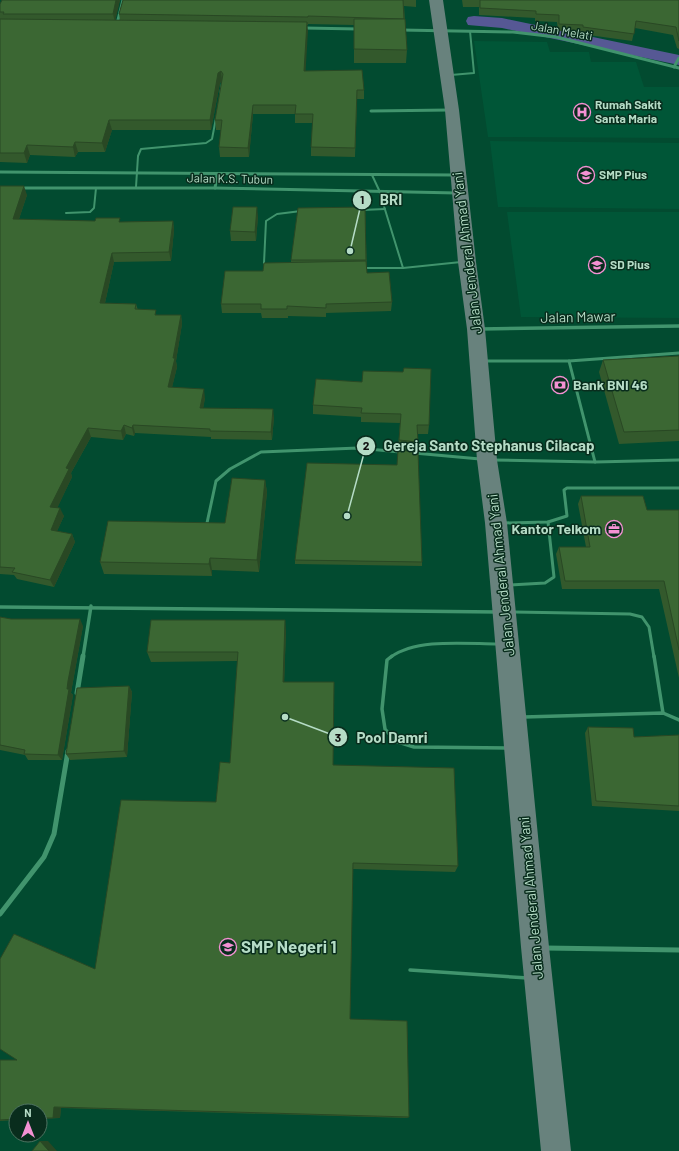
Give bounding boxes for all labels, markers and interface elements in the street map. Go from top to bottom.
street label: Jalan Melati [530,18,594,42]
place label: Rumah Sakit Santa Maria [595,97,662,125]
hospital icon: Rumah Sakit Santa Maria [572,102,592,122]
school or university icon: SMP Pius [576,165,596,185]
place label: SMP Pius [599,167,647,181]
street label: Jalan K.S. Tubun [187,170,273,186]
street label: Jalan Jenderal Ahmad Yani [448,171,485,335]
callout: BRI [352,186,410,213]
text: BRI [380,190,402,208]
text: 1 [360,192,364,206]
school or university icon: SD Pius [587,255,607,275]
place label: SD Pius [610,257,650,271]
street label: Jalan Mawar [540,307,616,326]
bank icon: Bank BNI 46 [550,375,570,395]
place label: Bank BNI 46 [573,376,648,393]
callout: Gereja Santo Stephanus Cilacap [356,432,603,459]
text: Gereja Santo Stephanus Cilacap [383,436,595,454]
text: 2 [363,438,370,452]
street label: Jalan Jenderal Ahmad Yani [484,493,517,657]
office icon: Kantor Telkom [604,519,624,539]
place label: Kantor Telkom [512,520,601,537]
callout: Pool Damri [328,724,435,751]
text: Pool Damri [356,728,428,746]
text: 3 [335,730,341,744]
street label: Jalan Jenderal Ahmad Yani [515,816,546,980]
place label: SMP Negeri 1 [241,936,336,956]
school or university icon: SMP Negeri 1 [218,937,238,957]
north arrow [8,1103,48,1143]
text: N [24,1106,32,1119]

